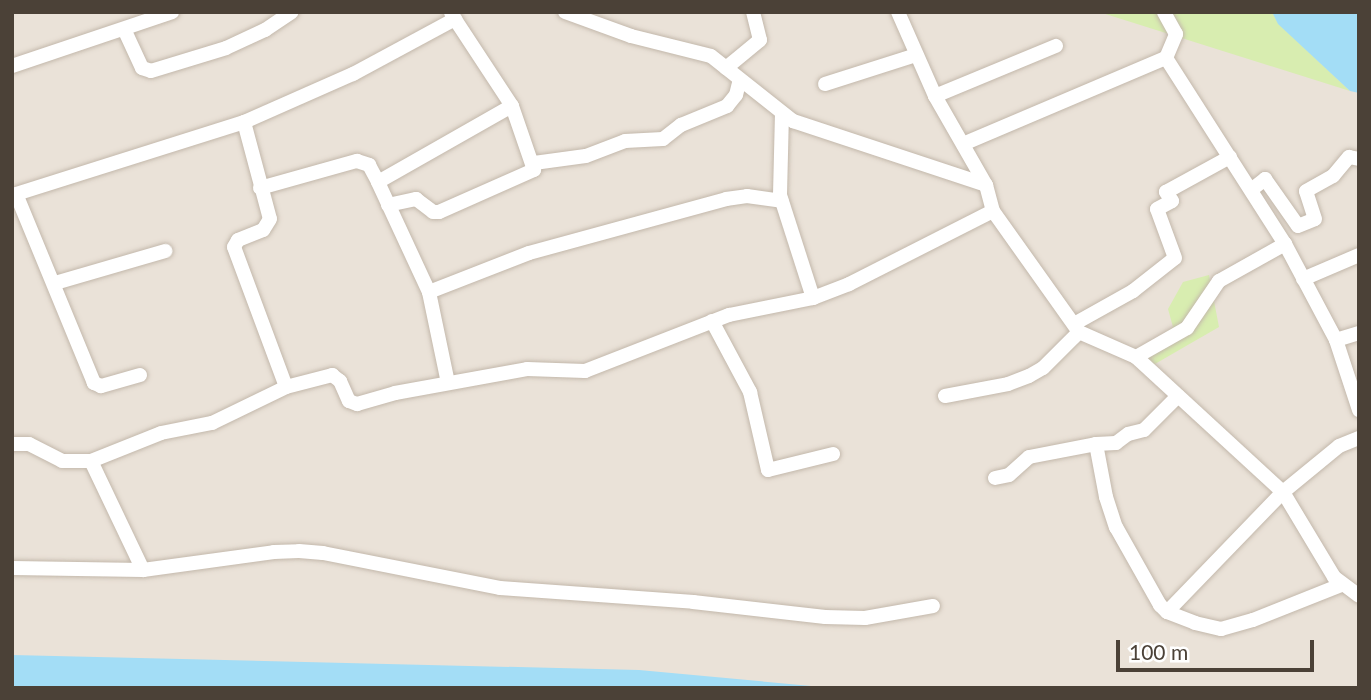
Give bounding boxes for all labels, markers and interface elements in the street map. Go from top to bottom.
scale bar [1119,626,1317,670]
text: 100 m [1129,639,1188,664]

